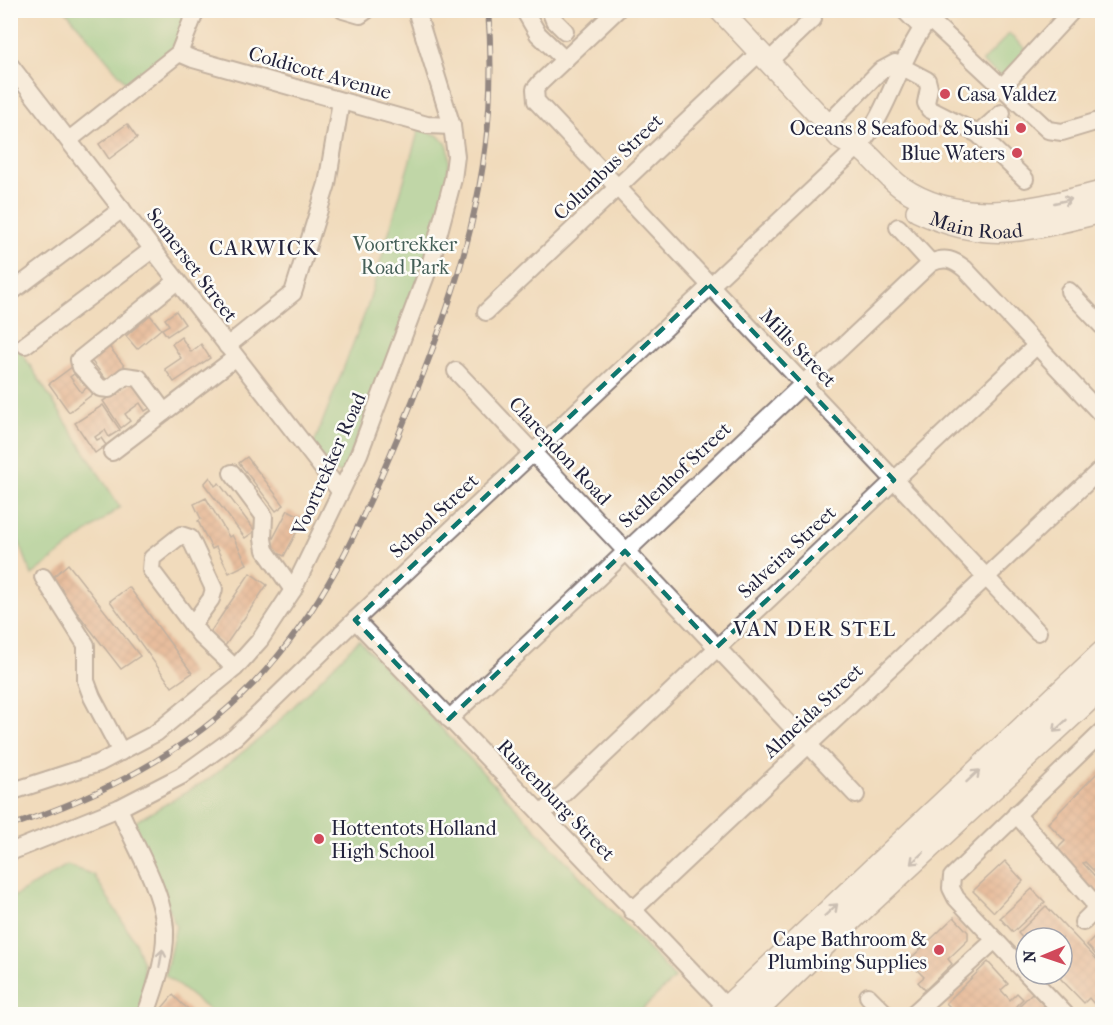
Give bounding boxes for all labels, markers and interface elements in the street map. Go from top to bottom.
street label: Coldicott Avenue [246,42,394,104]
place label: Casa Valdez [957,83,1057,106]
marker: Casa Valdez [938,87,952,101]
street label: Columbus Street [549,109,667,225]
place label: Oceans 8 Seafood & Sushi [790,117,1009,140]
marker: Oceans 8 Seafood & Sushi [1014,121,1028,135]
place label: Blue Waters [901,142,1005,165]
marker: Blue Waters [1010,146,1024,160]
one-way arrow [1053,195,1072,206]
street label: Somerset Street [142,203,242,327]
street label: Main Road [927,206,1025,243]
park label: Voortrekker Road Park [352,233,458,279]
district label: CARWICK [209,236,319,260]
street label: Mills Street [755,304,841,392]
street label: Voortrekker Road [287,388,371,540]
street label: Clarendon Road [504,392,617,511]
street label: Stellenhof Street [614,417,736,533]
street label: School Street [385,469,483,563]
street label: Salveira Street [733,501,841,603]
district label: VAN DER STEL [732,617,897,641]
street label: Almeida Street [758,659,868,764]
one-way arrow [1052,719,1067,733]
street label: Rustenburg Street [492,735,620,865]
one-way arrow [965,770,980,784]
place label: Hottentots Holland High School [331,817,498,863]
marker: Hottentots Holland High School [312,832,326,846]
one-way arrow [909,851,924,865]
one-way arrow [823,903,838,917]
north arrow [1014,926,1074,986]
place label: Cape Bathroom & Plumbing Supplies [767,928,927,974]
marker: Cape Bathroom & Plumbing Supplies [932,943,946,957]
one-way arrow [156,949,167,968]
text: N [1020,949,1039,963]

